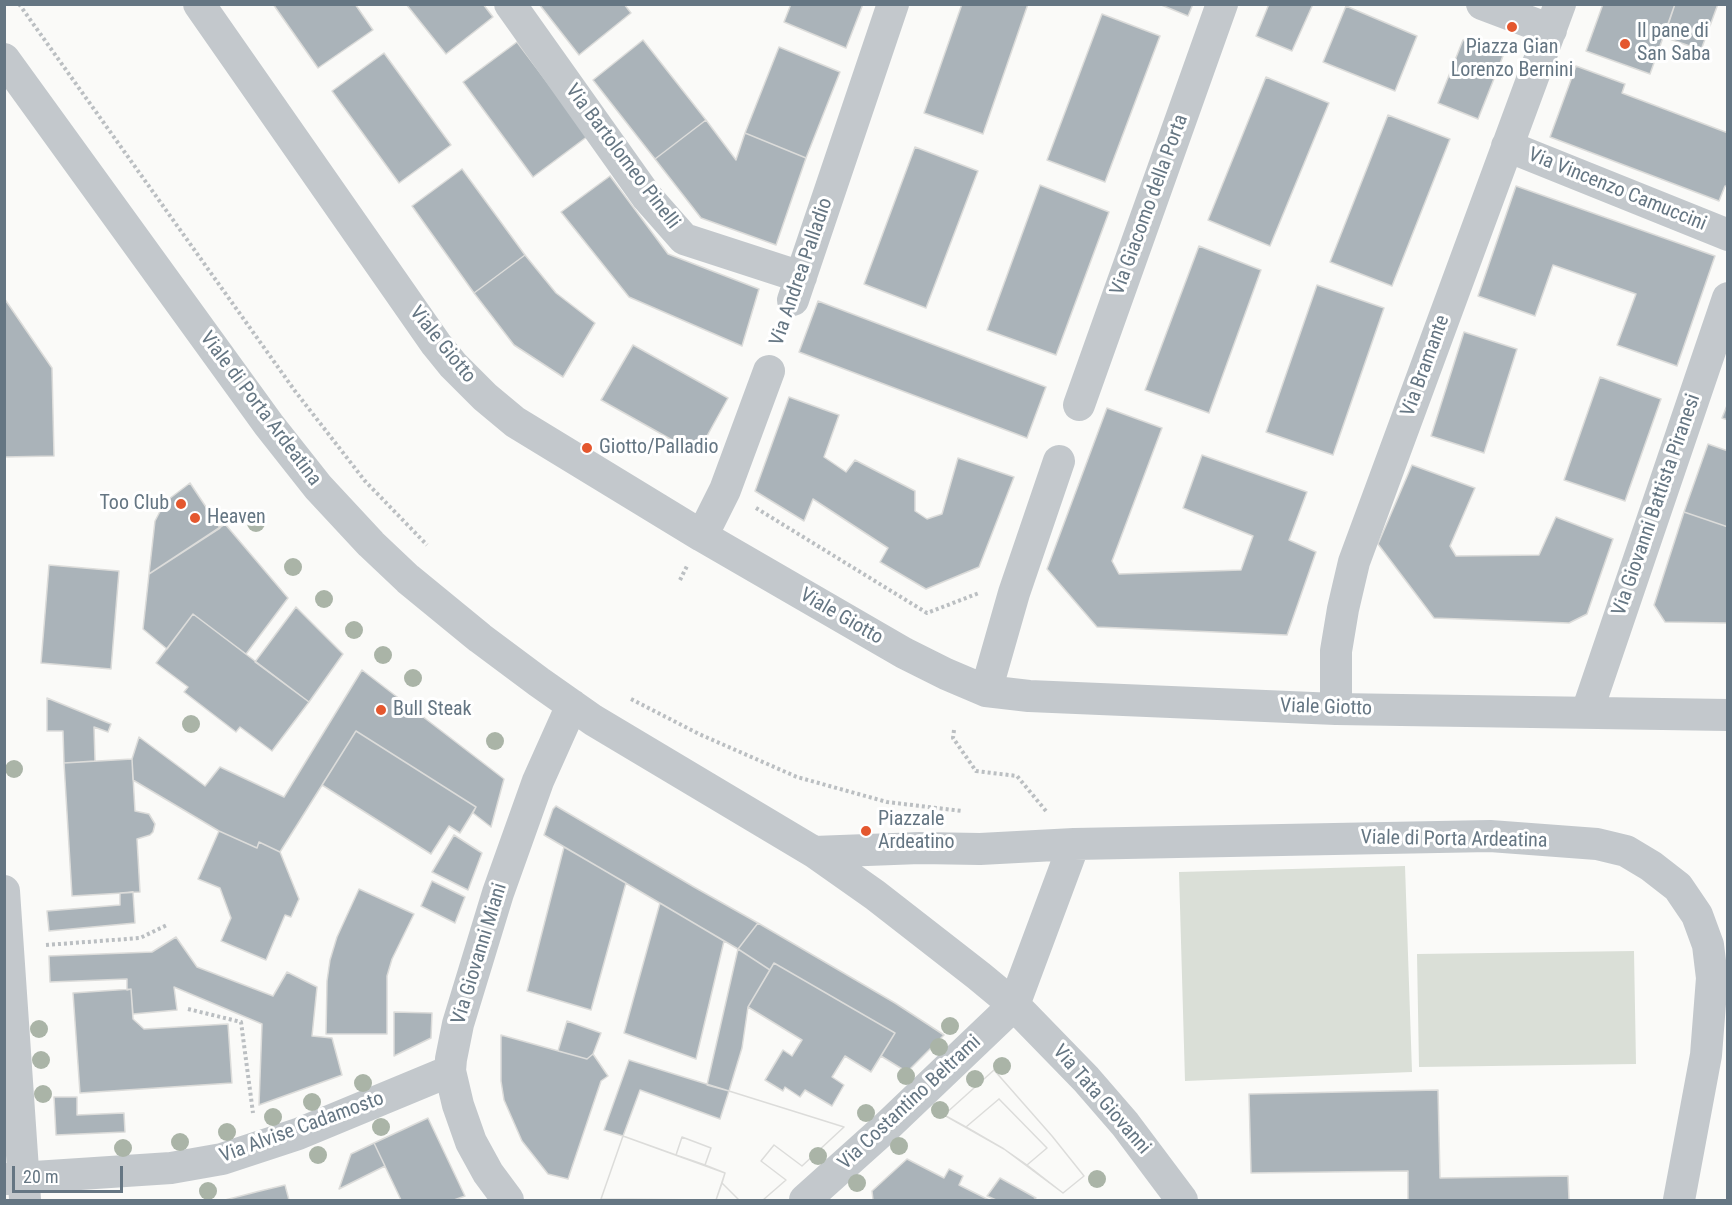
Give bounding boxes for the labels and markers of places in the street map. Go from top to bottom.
marker: Piazza Gian Lorenzo Bernini [1505,20,1519,34]
place label: Il pane di San Saba [1637,20,1711,67]
place label: Piazza Gian Lorenzo Bernini [1451,36,1573,83]
marker: Il pane di San Saba [1618,37,1632,51]
place label: Giotto/Palladio [599,436,718,460]
marker: Giotto/Palladio [580,441,594,455]
place label: Too Club [99,492,169,516]
marker: Too Club [174,497,188,511]
place label: Heaven [207,506,266,530]
marker: Heaven [188,511,202,525]
place label: Bull Steak [393,698,472,722]
marker: Bull Steak [374,703,388,717]
place label: Piazzale Ardeatino [878,808,955,855]
marker: Piazzale Ardeatino [859,824,873,838]

